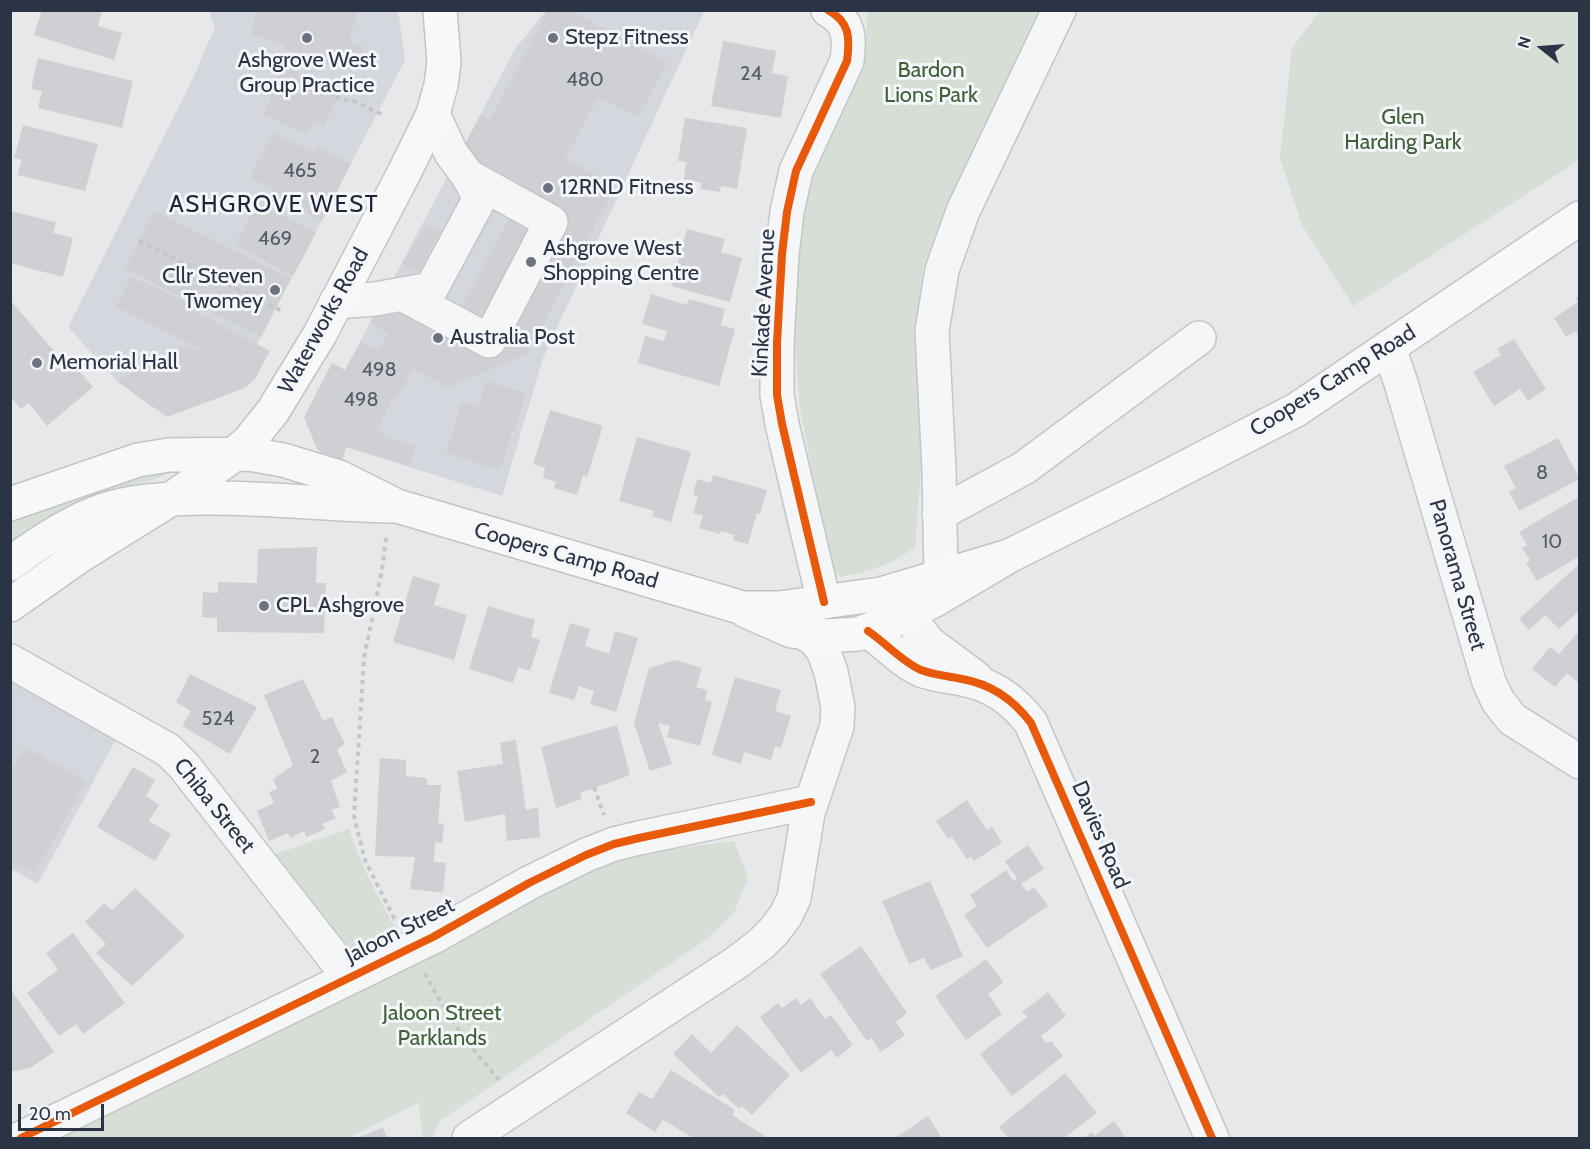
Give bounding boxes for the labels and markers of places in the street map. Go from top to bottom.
place label: Stepz Fitness [565,25,689,51]
marker: Ashgrove West Group Practice [300,31,314,45]
marker: Stepz Fitness [546,31,560,45]
place label: Ashgrove West Group Practice [238,48,376,100]
place label: 12RND Fitness [560,175,694,201]
marker: 12RND Fitness [541,181,555,195]
place label: Ashgrove West Shopping Centre [543,236,699,288]
marker: Ashgrove West Shopping Centre [524,255,538,269]
place label: Cllr Steven Twomey [162,264,263,316]
marker: Cllr Steven Twomey [268,283,282,297]
place label: Australia Post [450,325,575,351]
marker: Australia Post [431,331,445,345]
place label: Memorial Hall [49,350,178,376]
marker: Memorial Hall [30,356,44,370]
place label: CPL Ashgrove [276,593,404,619]
marker: CPL Ashgrove [257,599,271,613]

